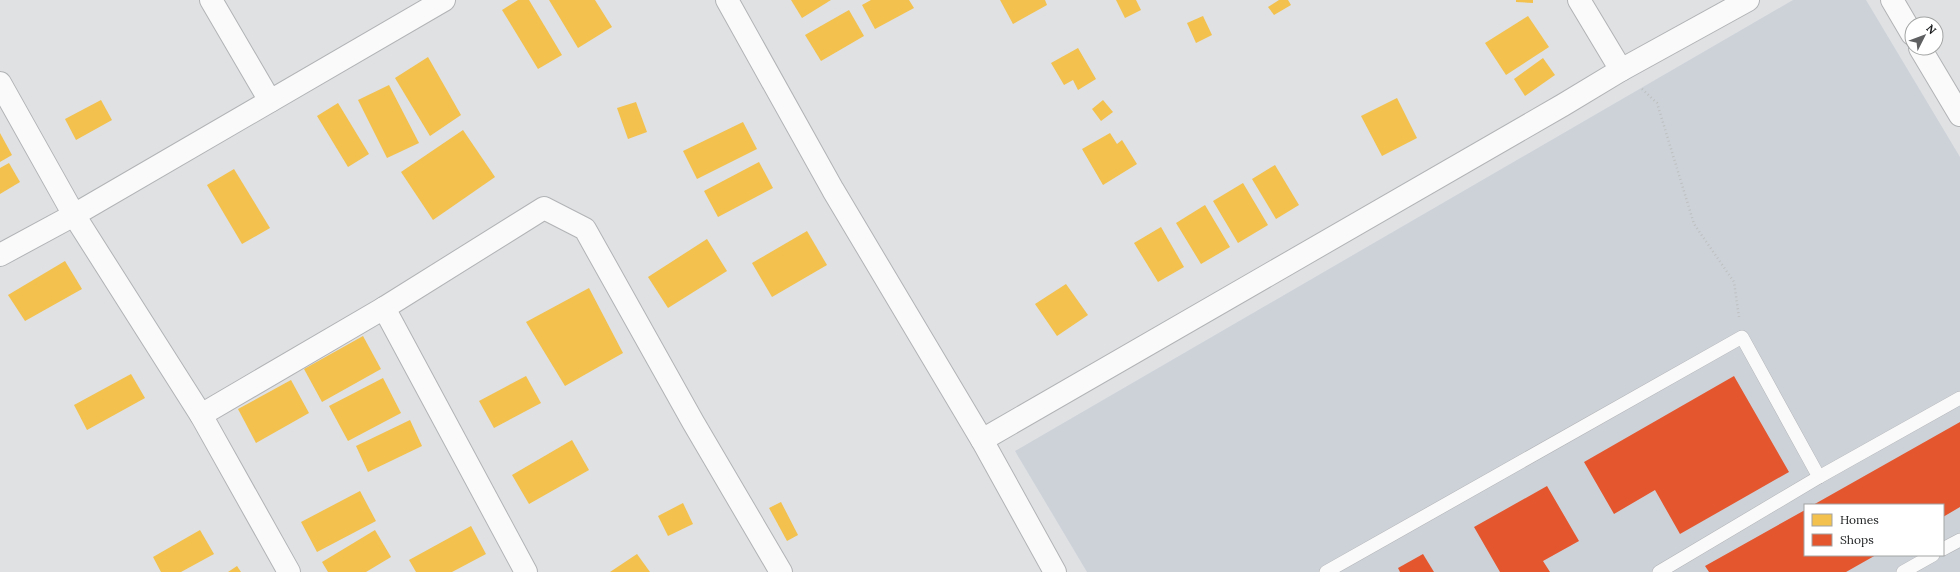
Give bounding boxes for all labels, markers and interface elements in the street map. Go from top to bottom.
north arrow [1904,16,1944,56]
text: N [1923,21,1940,38]
legend [1804,504,1944,556]
text: Homes [1840,512,1879,527]
text: Shops [1840,532,1874,547]

